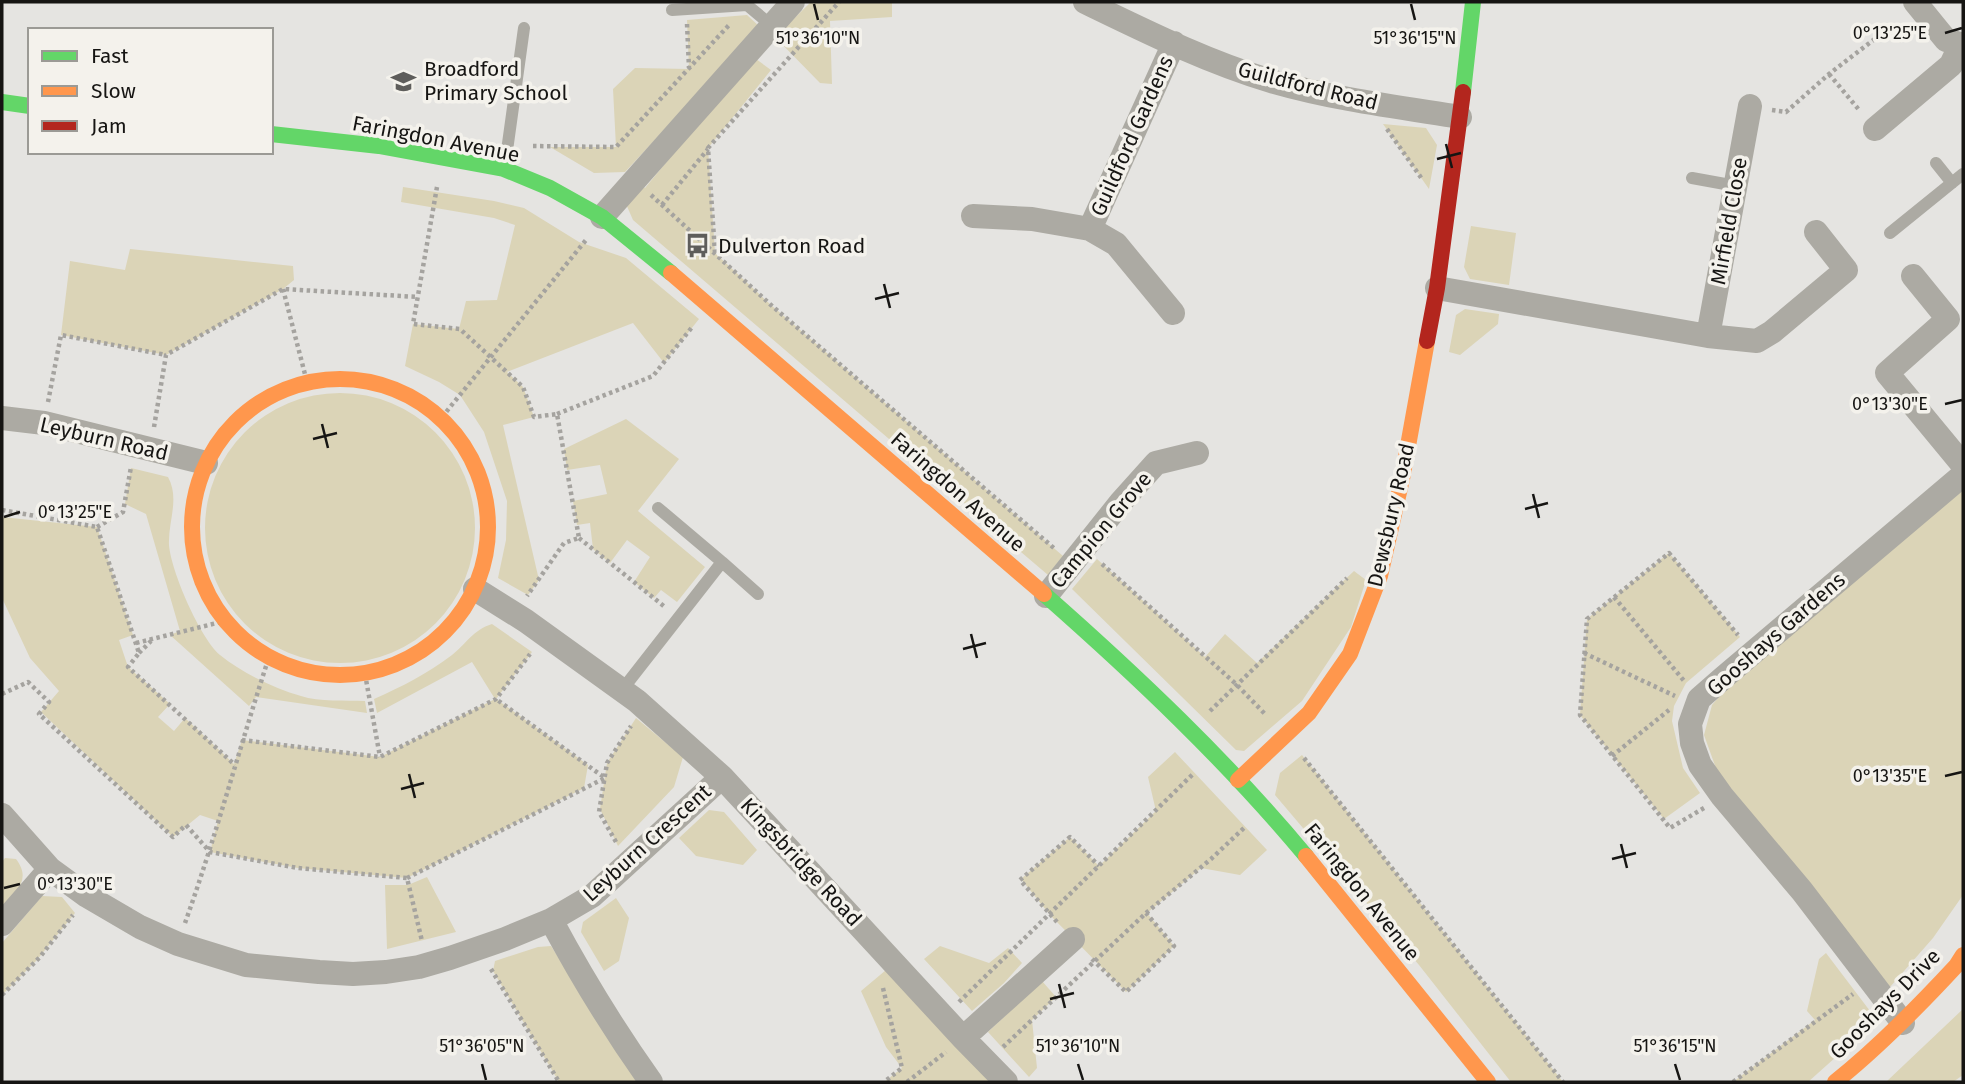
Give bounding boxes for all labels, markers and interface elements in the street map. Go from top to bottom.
text: 0°13'25"E [1853,22,1927,44]
text: 51°36'10"N [776,27,860,49]
text: 51°36'15"N [1373,27,1457,49]
legend [28,28,273,154]
text: Fast [91,43,129,69]
street label: Guildford Gardens [1085,52,1179,220]
place label: Broadford Primary School [424,56,568,106]
street label: Guildford Road [1235,56,1381,116]
school or university icon: Broadford Primary School [390,67,418,95]
text: Slow [91,78,136,104]
street label: Faringdon Avenue [350,110,522,168]
text: Jam [91,113,127,139]
street label: Mirfield Close [1705,155,1753,287]
bus stop icon: Dulverton Road [684,232,712,260]
place label: Dulverton Road [718,233,865,259]
text: 0°13'30"E [1852,393,1928,415]
street label: Leyburn Road [37,412,171,466]
street label: Faringdon Avenue [885,426,1031,558]
street label: Dewsbury Road [1362,440,1420,590]
street label: Campion Grove [1045,466,1157,594]
text: 0°13'25"E [38,501,112,523]
street label: Gooshays Gardens [1701,567,1851,701]
text: 0°13'35"E [1853,765,1927,787]
street label: Leyburn Crescent [578,778,717,907]
street label: Kingsbridge Road [735,792,867,932]
street label: Faringdon Avenue [1298,818,1426,966]
text: 0°13'30"E [37,873,113,895]
street label: Gooshays Drive [1824,943,1946,1065]
text: 51°36'05"N [439,1035,525,1057]
text: 51°36'10"N [1036,1035,1120,1057]
text: 51°36'15"N [1633,1035,1717,1057]

